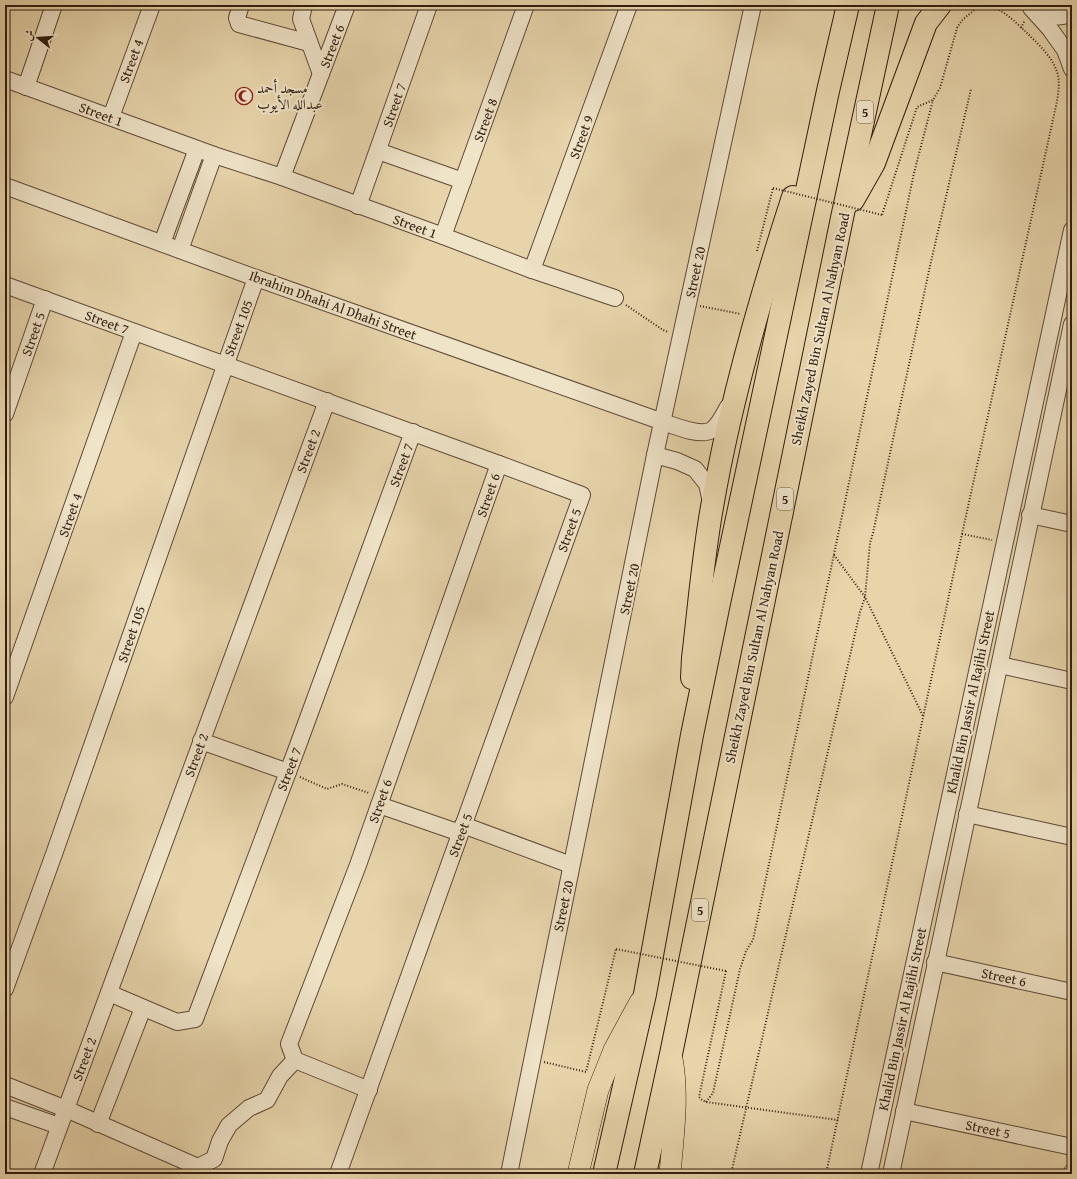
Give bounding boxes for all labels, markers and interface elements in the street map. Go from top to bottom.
north arrow [18,18,58,58]
street label: Street 6 [315,21,350,71]
text: ش [19,27,38,43]
street label: Street 4 [114,36,148,86]
place label: مسجد أحمد عبدالله الأيوب [257,78,323,114]
street label: Street 7 [377,80,411,130]
mosque icon: مسجد أحمد عبدالله الأيوب [234,86,254,106]
street label: Street 8 [468,95,502,145]
street label: Street 1 [76,97,126,131]
road number: 5 [857,101,873,123]
street label: Street 9 [564,112,598,162]
street label: Street 1 [390,209,440,243]
street label: Sheikh Zayed Bin Sultan Al Nahyan Road [786,210,855,447]
street label: Street 20 [680,244,710,300]
street label: Ibrahim Dhahi Al Dhahi Street [247,265,420,345]
street label: Street 105 [219,297,257,359]
street label: Street 7 [82,305,132,339]
street label: Street 5 [16,309,50,359]
street label: Street 2 [291,426,325,476]
street label: Street 7 [384,440,418,490]
street label: Street 6 [471,470,505,520]
road number: 5 [777,488,793,510]
street label: Street 4 [53,490,87,540]
street label: Street 5 [552,505,586,555]
street label: Sheikh Zayed Bin Sultan Al Nahyan Road [720,528,789,765]
street label: Street 20 [614,561,644,617]
street label: Street 105 [112,603,150,665]
street label: Khalid Bin Jassir Al Rajihi Street [941,608,999,796]
street label: Street 2 [179,730,213,780]
street label: Street 7 [272,744,307,794]
street label: Street 6 [363,776,397,826]
street label: Street 5 [443,810,477,860]
street label: Street 20 [548,878,578,934]
road number: 5 [692,899,708,921]
street label: Khalid Bin Jassir Al Rajihi Street [873,925,931,1113]
street label: Street 6 [980,963,1028,992]
street label: Street 2 [67,1034,101,1084]
street label: Street 5 [964,1115,1012,1143]

